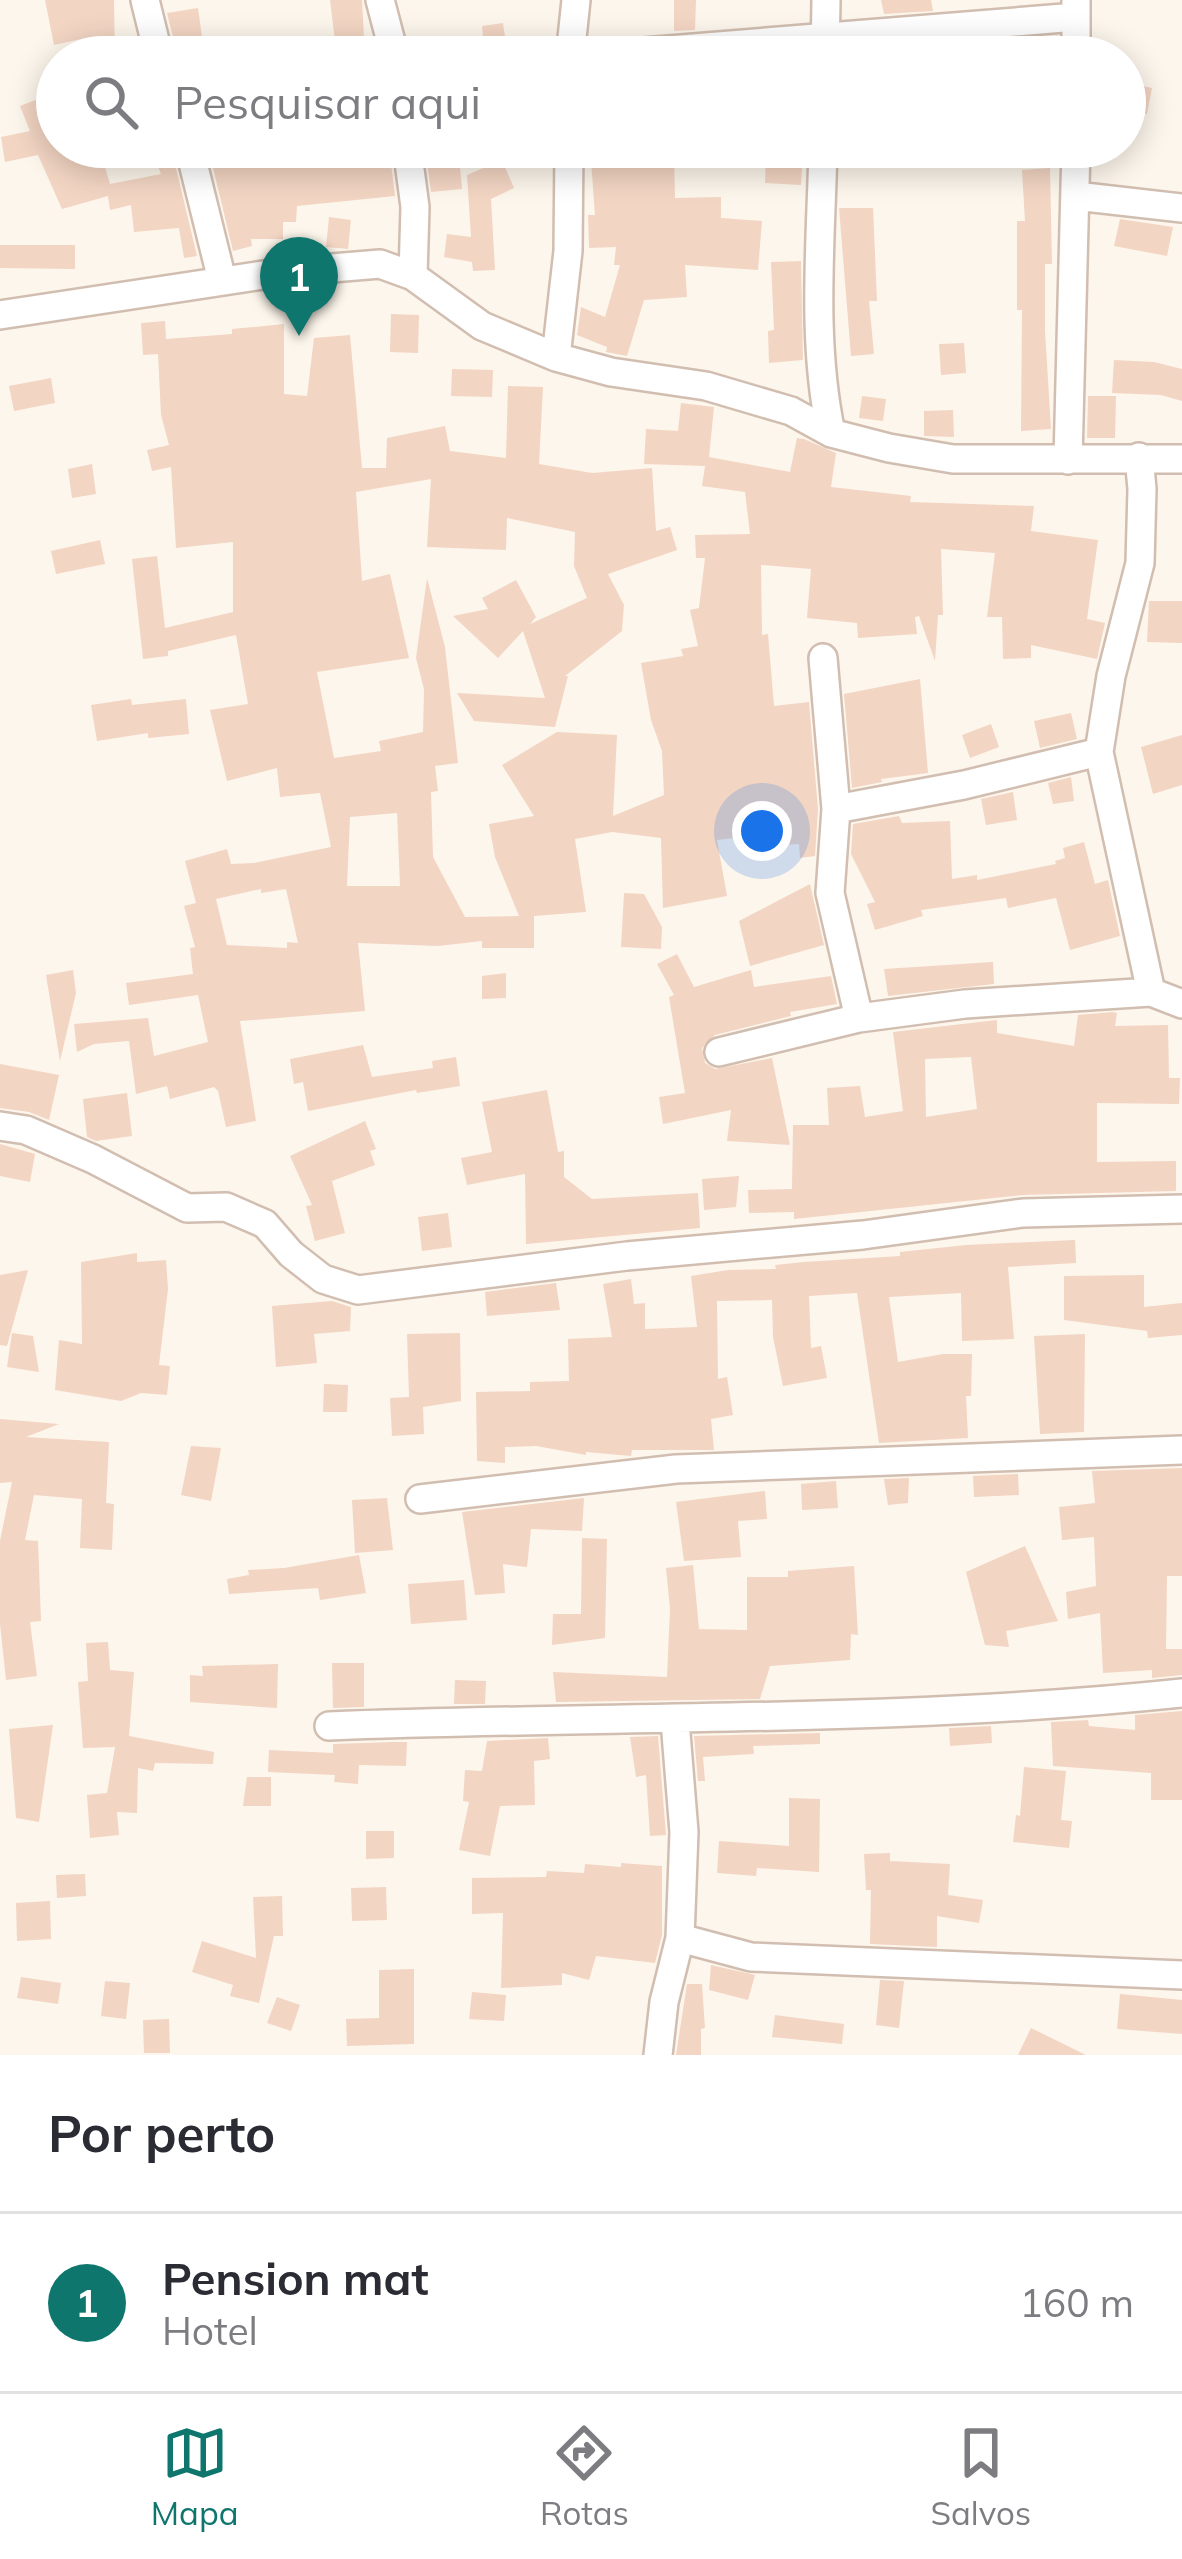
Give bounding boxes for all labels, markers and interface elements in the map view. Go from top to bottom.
search box [36,36,1146,168]
icon: search [78,69,144,135]
text: Pesquisar aqui [174,74,481,130]
pin: 1 [260,237,338,336]
your location [732,801,792,861]
text: Por perto [48,2101,275,2165]
text: Pension mat [162,2250,428,2306]
text: 1 [75,2278,99,2327]
text: 160 m [1019,2278,1134,2327]
text: Hotel [162,2306,258,2355]
tab: Mapa [151,2420,239,2533]
tab: Rotas [540,2420,629,2533]
tab: Salvos [930,2420,1031,2533]

